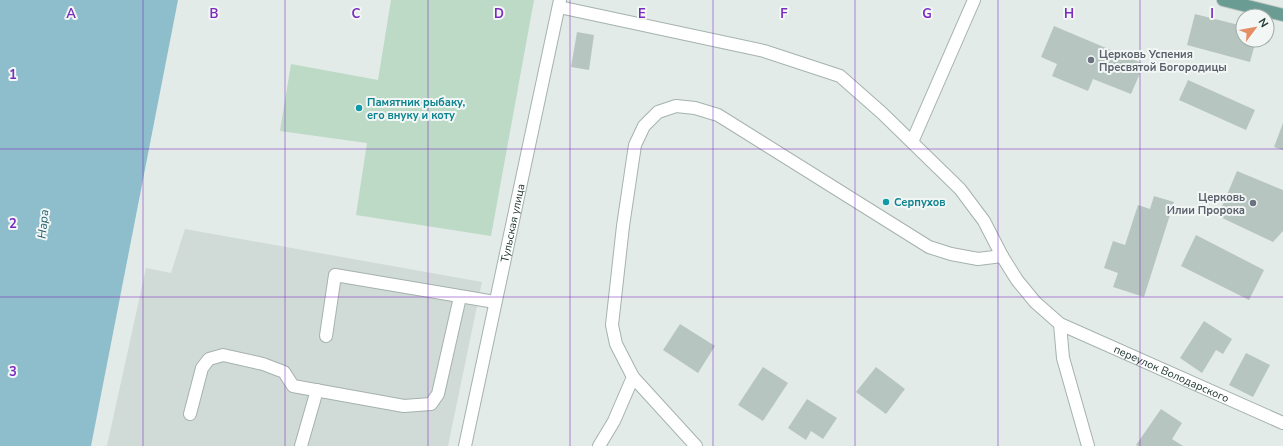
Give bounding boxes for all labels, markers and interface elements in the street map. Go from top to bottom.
text: A [66,5,76,23]
text: B [210,5,219,23]
text: C [352,5,361,23]
text: D [494,5,504,23]
text: E [638,5,646,23]
text: F [780,5,788,23]
text: G [922,5,932,23]
text: H [1064,5,1074,23]
text: I [1210,5,1214,23]
north arrow [1235,8,1275,48]
text: N [1255,15,1272,30]
place label: Церковь Успения Пресвятой Богородицы [1099,47,1227,75]
marker: Церковь Успения Пресвятой Богородицы [1086,55,1096,65]
text: 1 [9,66,17,84]
place label: Памятник рыбаку, его внуку и коту [367,95,466,123]
marker: Памятник рыбаку, его внуку и коту [354,103,364,113]
street label: Тульская улица [497,182,528,264]
place label: Церковь Илии Пророка [1167,190,1245,218]
place label: Серпухов [894,195,946,210]
marker: Серпухов [881,197,891,207]
marker: Церковь Илии Пророка [1248,198,1258,208]
water label: Нара [34,209,52,239]
text: 2 [9,215,17,233]
street label: переулок Володарского [1111,341,1232,406]
text: 3 [9,363,17,381]

